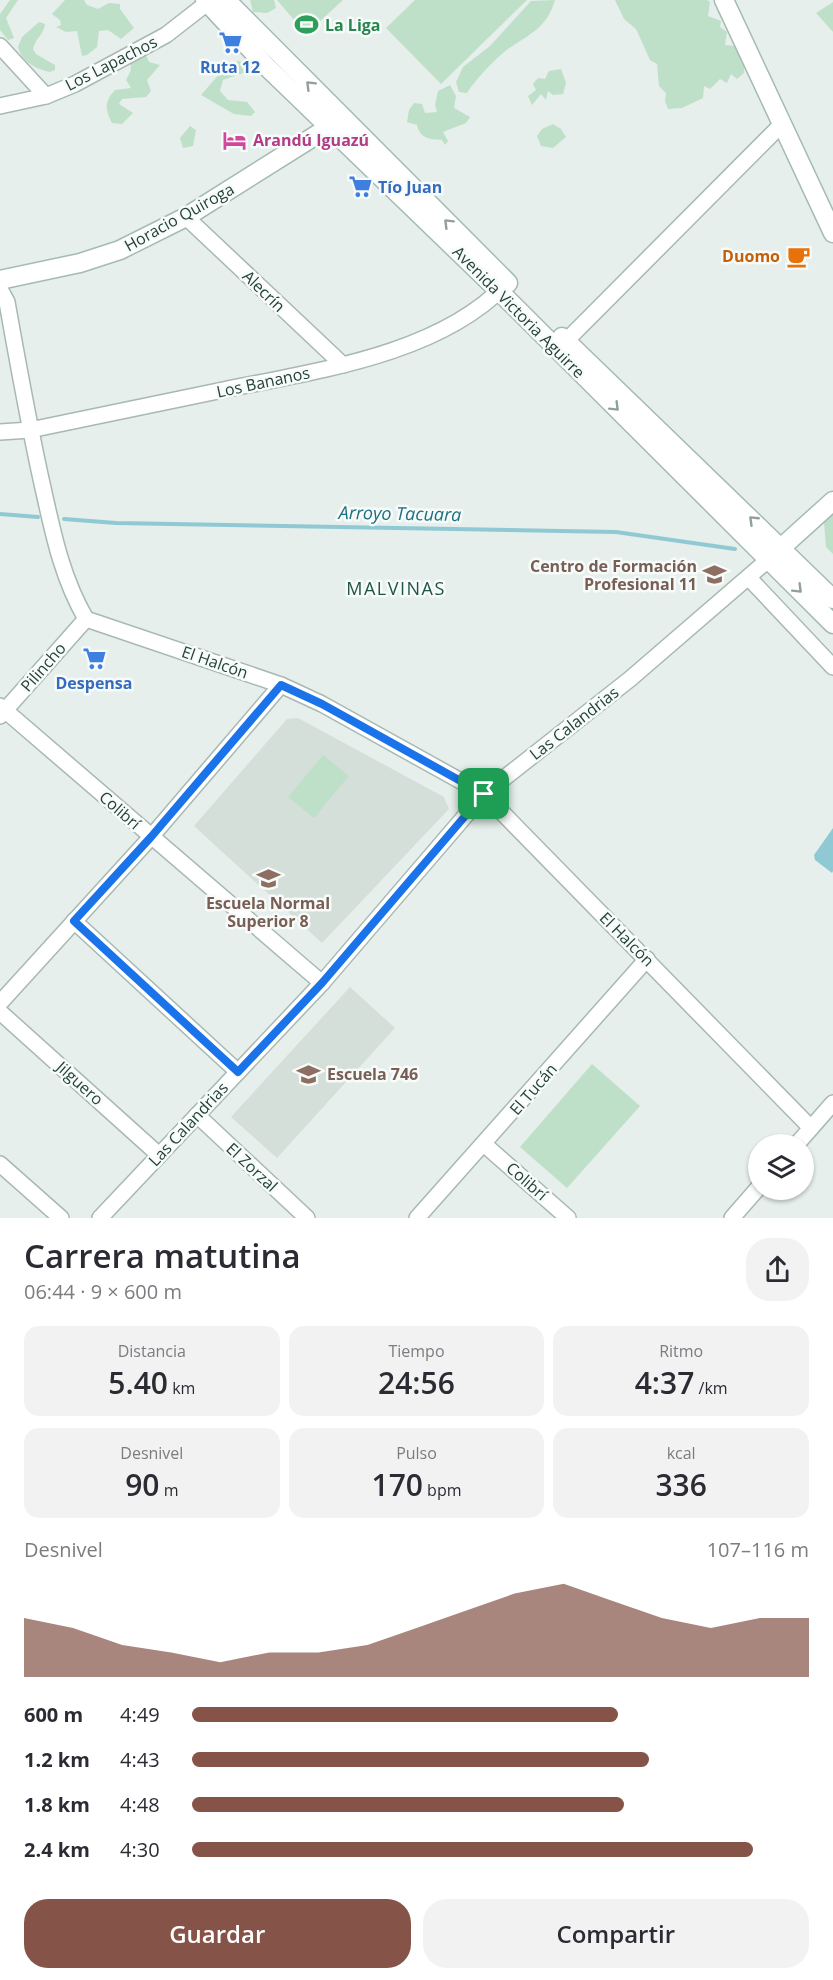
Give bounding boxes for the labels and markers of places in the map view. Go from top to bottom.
sports icon: La Liga [294,12,320,38]
place label: La Liga [325,14,380,36]
supermarket icon: Ruta 12 [217,29,243,55]
place label: Ruta 12 [200,56,260,78]
hotel icon: Arandú Iguazú [222,127,248,153]
place label: Arandú Iguazú [253,129,369,151]
supermarket icon: Tío Juan [347,174,373,200]
place label: Tío Juan [378,176,442,198]
cafe icon: Duomo [785,243,811,269]
place label: Duomo [722,245,780,267]
place label: Centro de Formación Profesional 11 [530,555,697,595]
school or university icon: Centro de Formación Profesional 11 [702,562,728,588]
supermarket icon: Despensa [81,645,107,671]
place label: Despensa [56,672,132,694]
pin [458,768,509,819]
school or university icon: Escuela Normal Superior 8 [255,865,281,891]
place label: Escuela Normal Superior 8 [206,892,330,932]
school or university icon: Escuela 746 [296,1061,322,1087]
place label: Escuela 746 [327,1063,418,1085]

